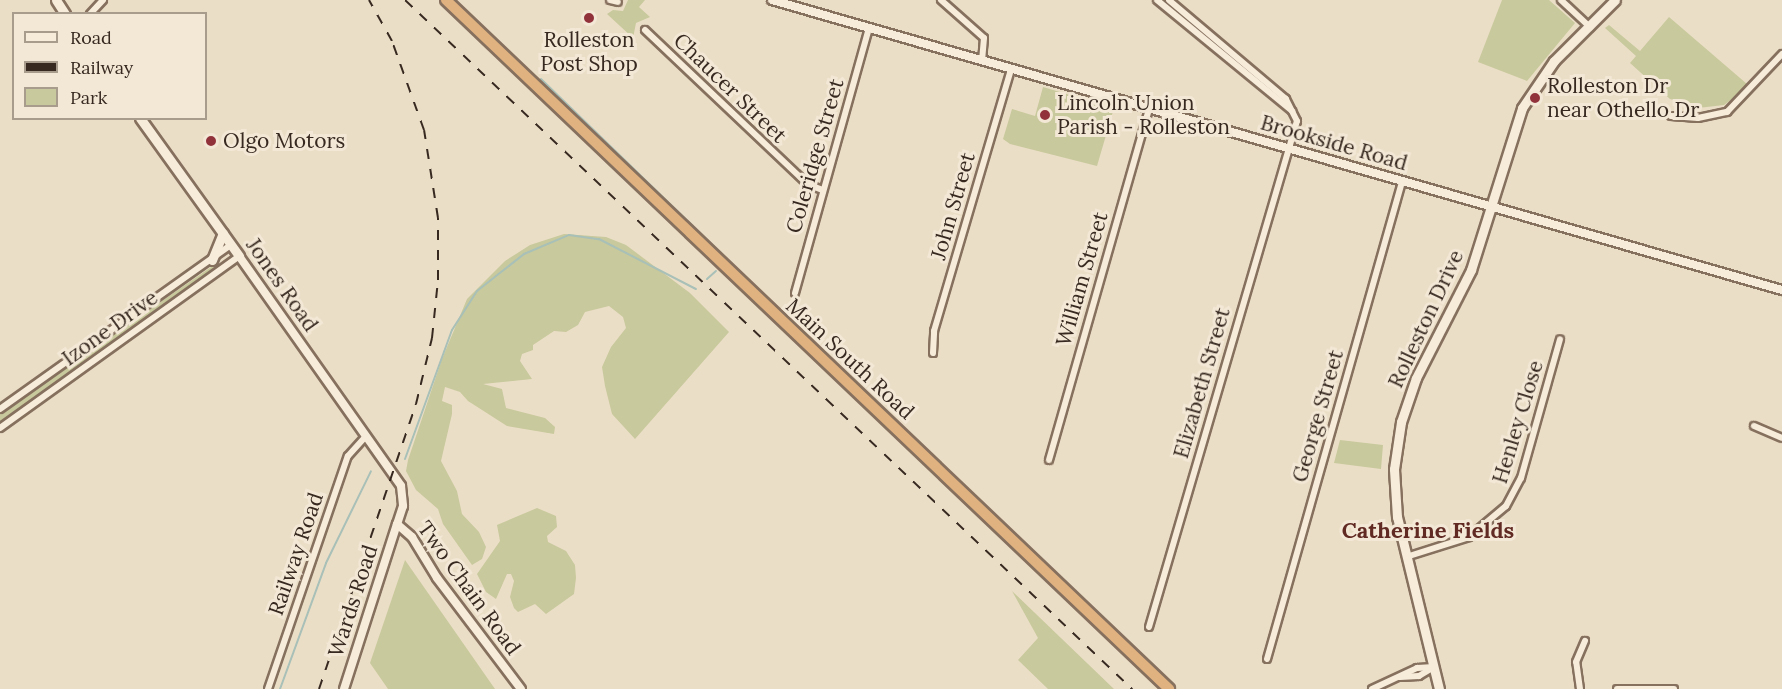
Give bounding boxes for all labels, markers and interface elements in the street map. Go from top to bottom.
marker: Rolleston Post Shop [582,11,596,25]
legend [12,12,207,120]
text: Road [70,26,112,49]
place label: Rolleston Post Shop [540,27,638,77]
street label: Chaucer Street [668,28,792,148]
text: Railway [70,56,133,79]
place label: Rolleston Dr near Othello Dr [1547,73,1699,123]
street label: Coleridge Street [781,76,849,236]
text: Park [70,86,107,109]
place label: Lincoln Union Parish - Rolleston [1057,90,1230,140]
marker: Rolleston Dr near Othello Dr [1528,91,1542,105]
marker: Lincoln Union Parish - Rolleston [1038,108,1052,122]
street label: Brookside Road [1258,110,1410,176]
place label: Olgo Motors [223,128,345,154]
marker: Olgo Motors [204,134,218,148]
street label: John Street [926,149,980,263]
street label: William Street [1051,209,1113,349]
street label: Jones Road [241,233,323,337]
street label: Rolleston Drive [1383,246,1469,392]
street label: Izone Drive [57,285,163,371]
street label: Main South Road [781,293,919,425]
street label: Elizabeth Street [1168,305,1236,461]
street label: George Street [1287,347,1349,485]
street label: Henley Close [1487,357,1549,487]
street label: Railway Road [263,489,329,619]
street label: Two Chain Road [412,516,526,660]
district label: Catherine Fields [1342,518,1514,544]
street label: Wards Road [323,542,383,660]

